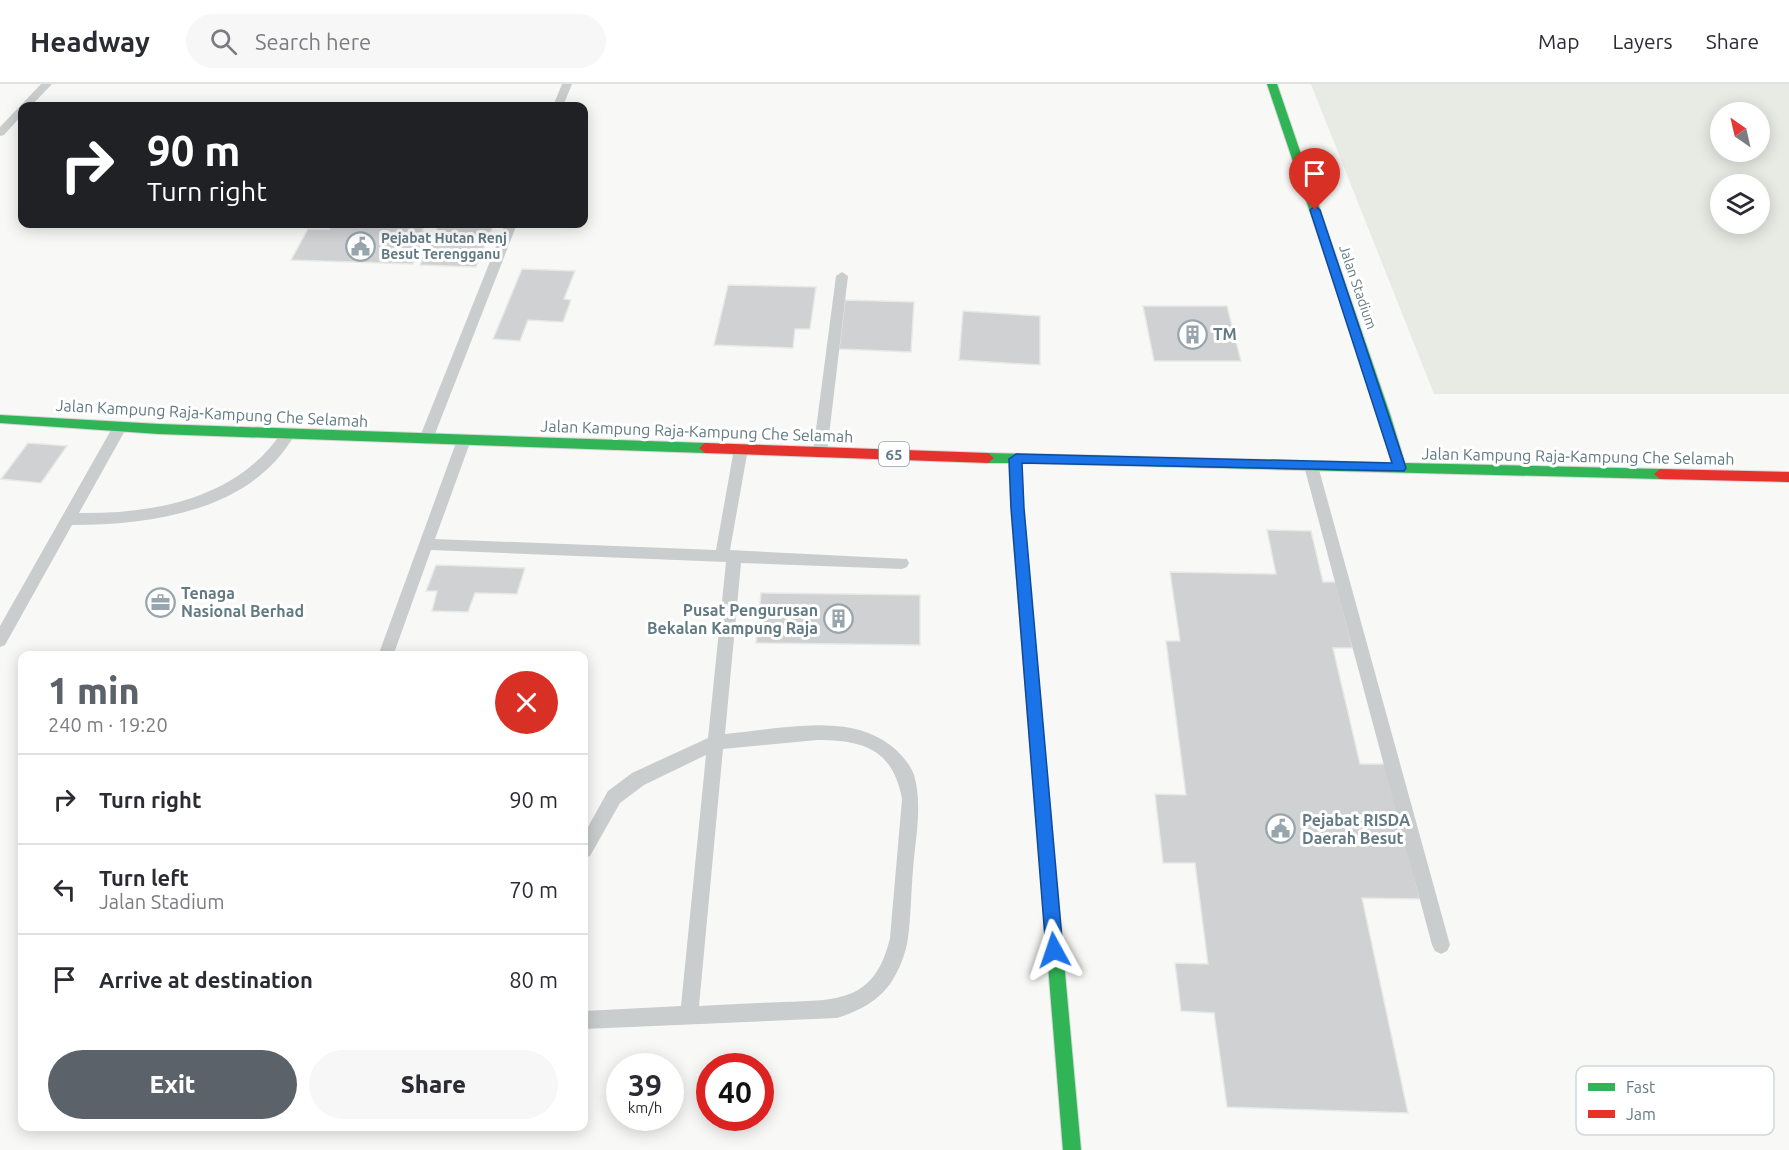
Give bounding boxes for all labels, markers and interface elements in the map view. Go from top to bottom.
search box [186,14,606,68]
icon: search [207,25,240,58]
text: Headway [30,26,150,57]
text: Search here [255,29,371,54]
text: Map [1538,29,1579,53]
text: Layers [1612,29,1673,53]
text: Share [1706,29,1759,53]
north arrow [1710,102,1770,162]
map controls [1710,102,1770,234]
icon: right [48,126,126,204]
text: 90 m [147,127,241,174]
pin [1289,148,1340,210]
icon: arrive [1298,157,1331,190]
button: layers [1710,174,1770,234]
text: Turn right [147,176,267,206]
public building icon: Pejabat Hutan Renj Besut Terengganu [344,230,376,262]
place label: Pejabat Hutan Renj Besut Terengganu [381,230,507,262]
street label: Jalan Stadium [1336,243,1380,331]
building icon: TM [1176,318,1208,350]
place label: TM [1213,325,1237,343]
street label: Jalan Kampung Raja-Kampung Che Selamah [55,396,369,430]
street label: Jalan Kampung Raja-Kampung Che Selamah [540,417,854,445]
road number: 65 [879,442,909,466]
street label: Jalan Kampung Raja-Kampung Che Selamah [1421,444,1735,468]
place label: Tenaga Nasional Berhad [181,584,304,620]
office icon: Tenaga Nasional Berhad [144,586,176,618]
place label: Pusat Pengurusan Bekalan Kampung Raja [647,601,818,637]
building icon: Pusat Pengurusan Bekalan Kampung Raja [823,603,855,635]
text: 1 min [48,670,140,711]
button: close [495,671,558,734]
text: 240 m · 19:20 [48,713,168,736]
icon: right [48,783,81,816]
text: Turn right [99,787,201,812]
text: 90 m [509,787,558,812]
place label: Pejabat RISDA Daerah Besut [1302,811,1411,847]
public building icon: Pejabat RISDA Daerah Besut [1265,813,1297,845]
text: Turn left [99,865,189,890]
icon: left [48,873,81,906]
text: 70 m [509,877,558,902]
text: Jalan Stadium [99,890,225,913]
position arrow [1022,918,1086,982]
icon: arrive [48,963,81,996]
text: Arrive at destination [99,967,313,992]
text: 80 m [509,967,558,992]
button: Exit [48,1050,297,1119]
button: Share [309,1050,558,1119]
speed limit sign: 40 [696,1053,774,1131]
legend [1576,1066,1774,1135]
text: 39 [628,1068,662,1102]
text: Fast [1626,1078,1656,1096]
text: km/h [628,1099,662,1116]
text: Jam [1626,1105,1656,1123]

